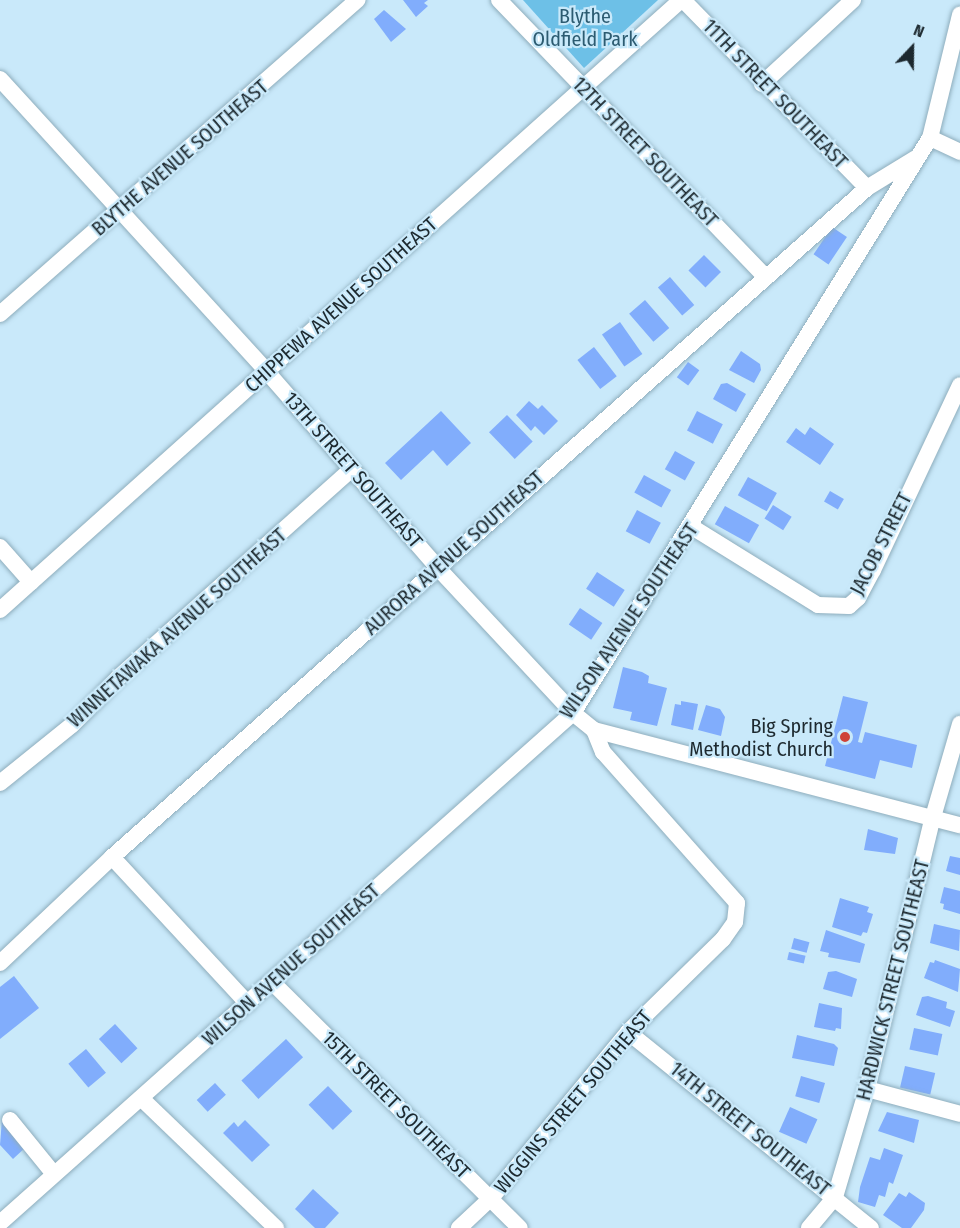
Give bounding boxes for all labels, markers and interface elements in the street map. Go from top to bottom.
park label: Blythe Oldfield Park [533,5,637,52]
street label: 11TH STREET SOUTHEAST [698,14,852,174]
north arrow [882,18,942,78]
text: N [911,20,927,41]
street label: 12TH STREET SOUTHEAST [567,72,723,232]
street label: BLYTHE AVENUE SOUTHEAST [87,75,273,241]
street label: CHIPPEWA AVENUE SOUTHEAST [240,212,442,398]
street label: 13TH STREET SOUTHEAST [279,387,427,553]
street label: AURORA AVENUE SOUTHEAST [359,466,549,640]
street label: JACOB STREET [845,489,917,599]
street label: WILSON AVENUE SOUTHEAST [555,519,703,723]
street label: WINNETAWAKA AVENUE SOUTHEAST [63,523,291,733]
place label: Big Spring Methodist Church [689,714,833,761]
marker: Big Spring Methodist Church [838,730,852,744]
street label: HARDWICK STREET SOUTHEAST [851,857,935,1103]
street label: WILSON AVENUE SOUTHEAST [197,879,385,1051]
street label: WIGGINS STREET SOUTHEAST [489,1006,657,1198]
street label: 15TH STREET SOUTHEAST [317,1026,475,1184]
street label: 14TH STREET SOUTHEAST [665,1057,835,1201]

